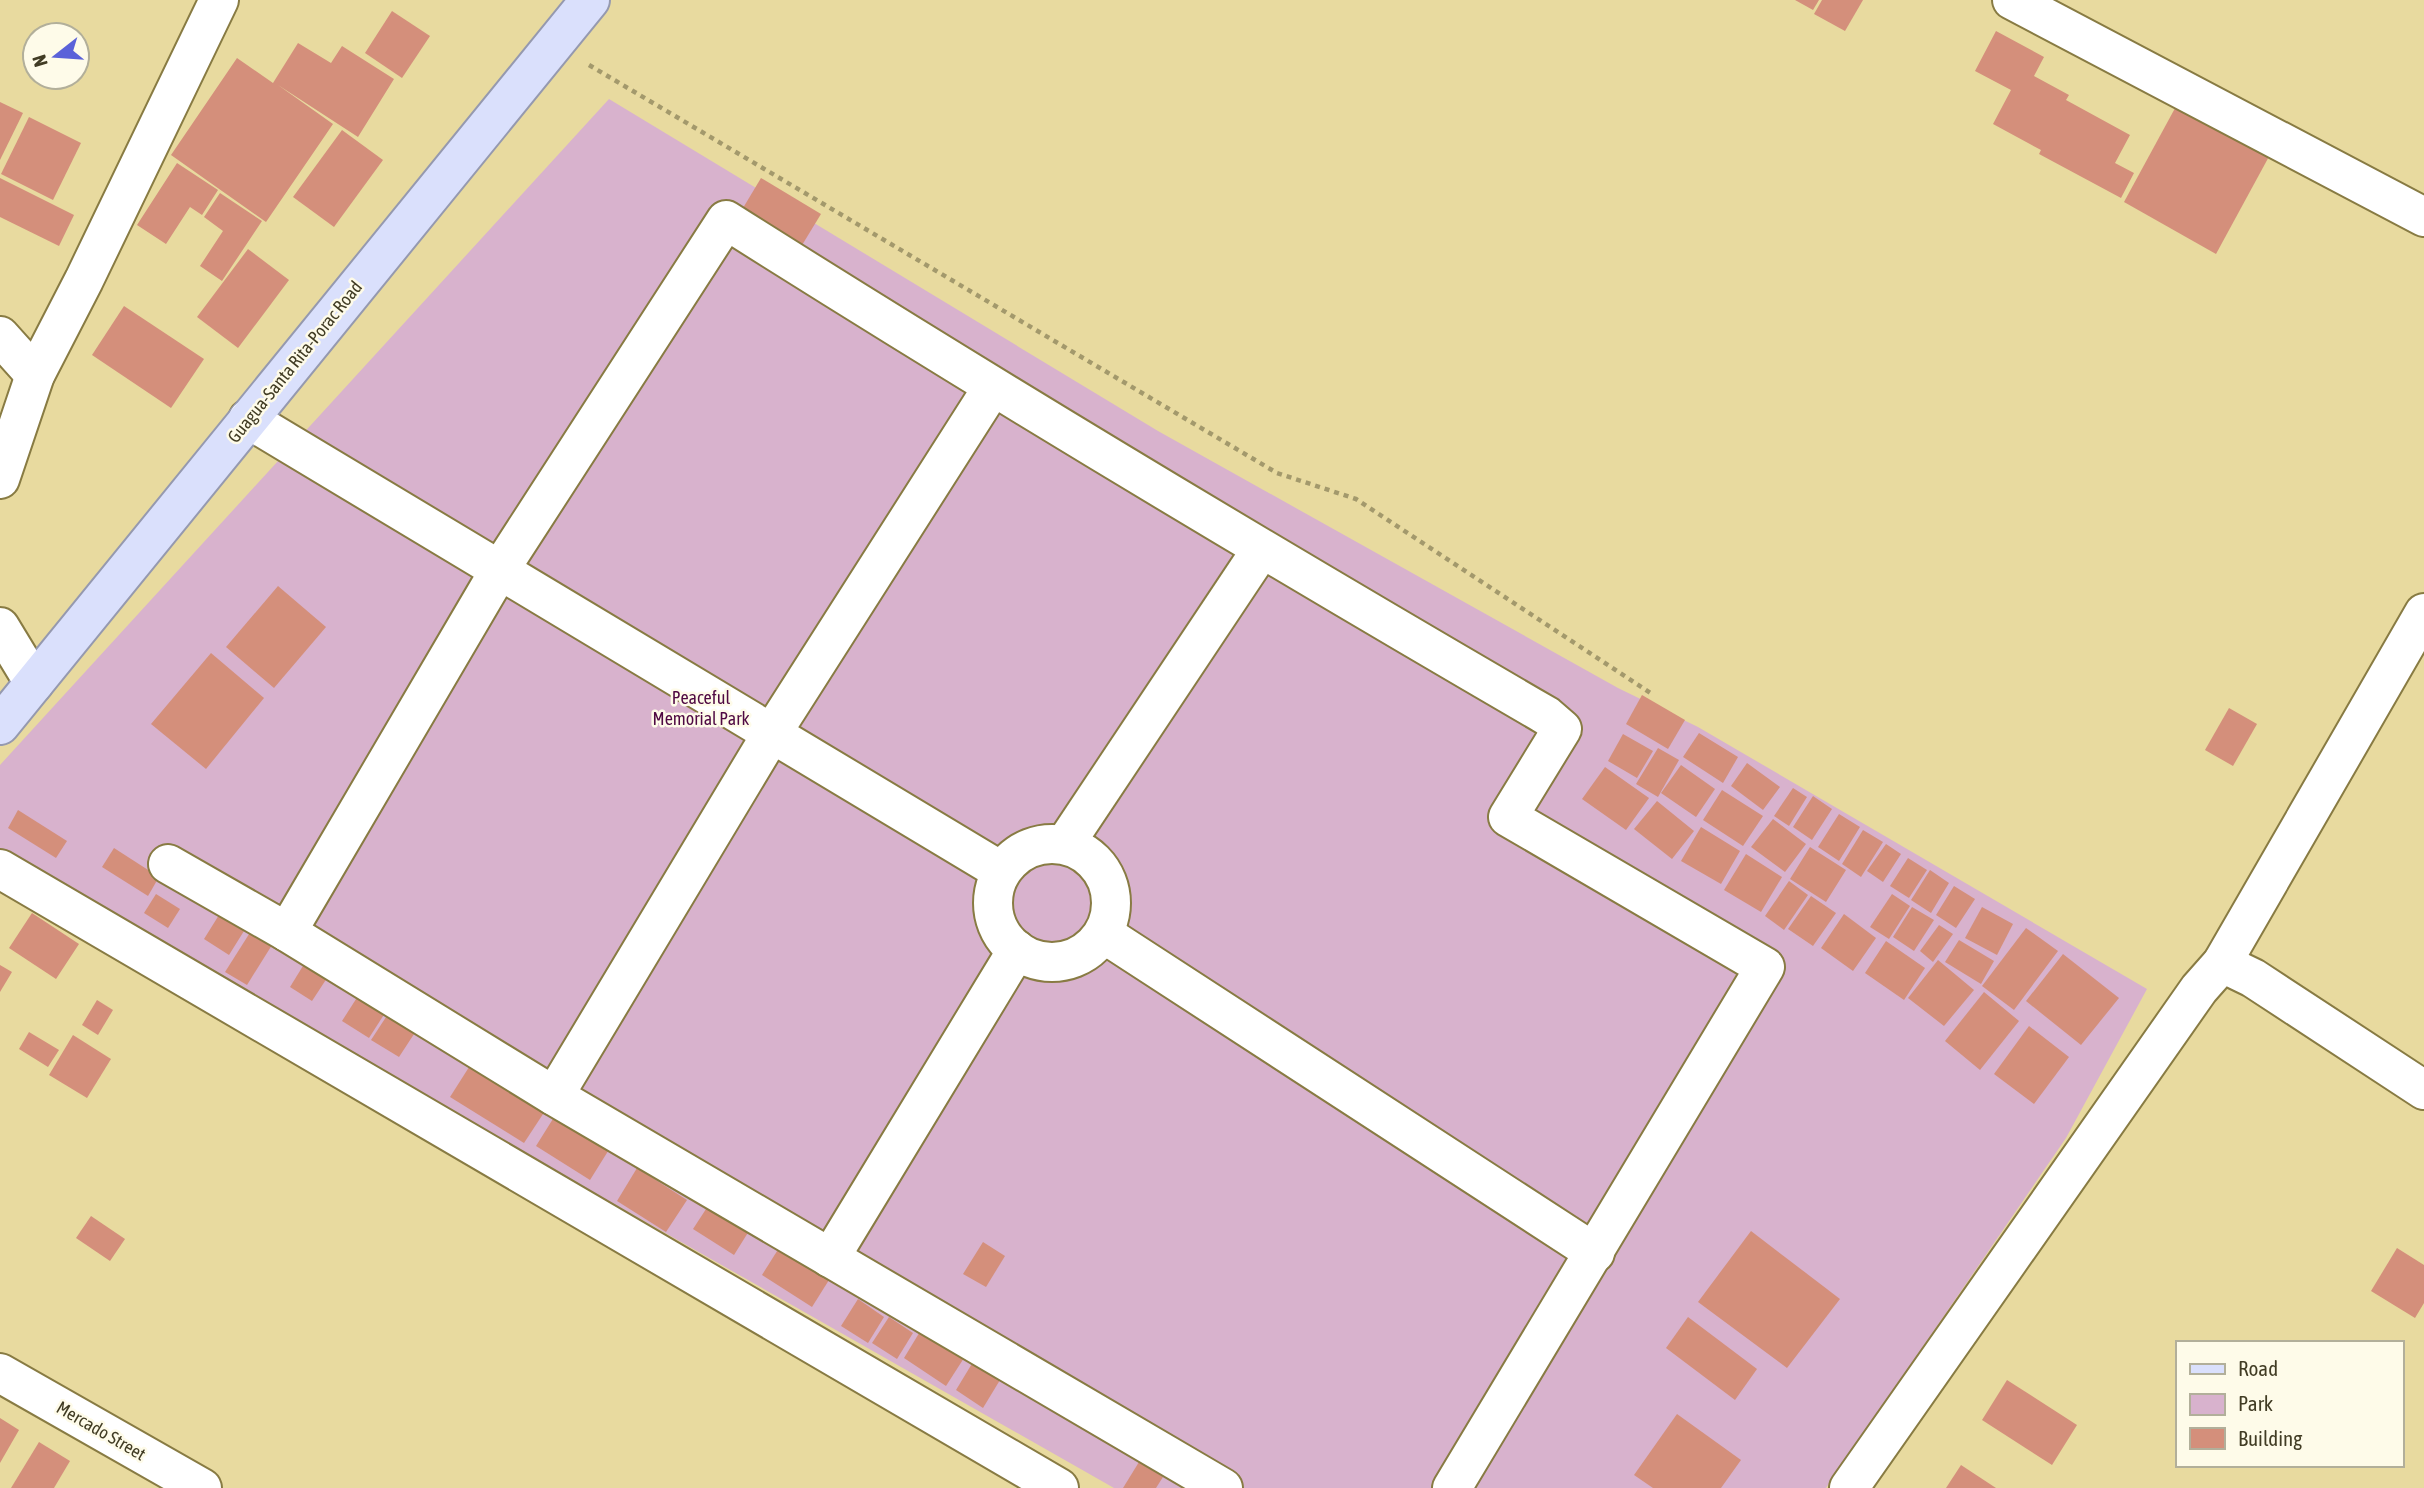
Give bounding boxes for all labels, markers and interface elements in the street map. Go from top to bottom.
north arrow [21,21,91,91]
text: N [28,52,52,70]
street label: Guagua-Santa Rita-Porac Road [223,277,366,447]
park label: Peaceful Memorial Park [653,687,749,729]
legend [2176,1341,2403,1467]
text: Road [2238,1356,2278,1380]
text: Park [2238,1391,2273,1415]
street label: Mercado Street [53,1397,150,1465]
text: Building [2238,1426,2302,1450]

